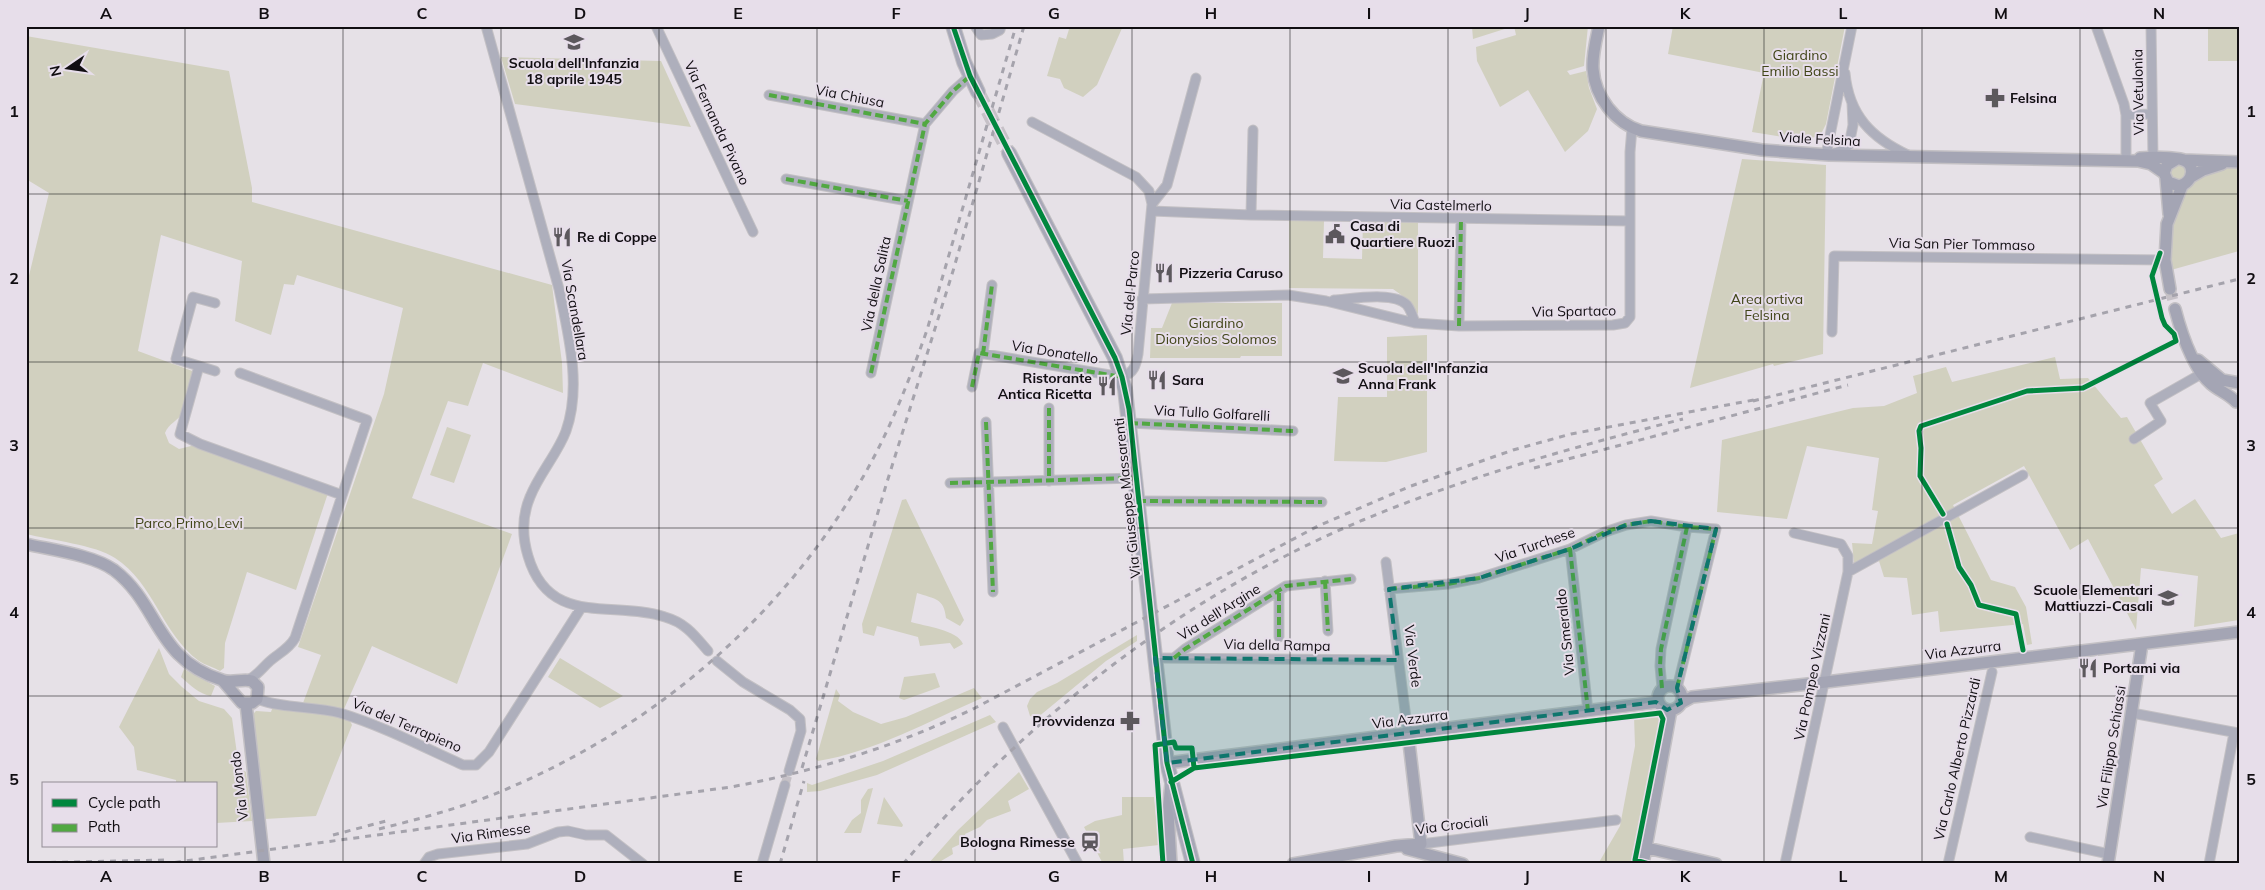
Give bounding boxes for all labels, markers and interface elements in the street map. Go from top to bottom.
text: A [100,3,112,23]
text: B [258,3,270,23]
text: C [417,3,428,23]
text: D [574,3,586,23]
text: E [733,3,743,23]
text: F [891,3,901,23]
text: G [1048,3,1060,23]
text: H [1205,3,1217,23]
text: I [1367,3,1371,23]
text: J [1524,3,1530,23]
text: K [1680,3,1692,23]
text: L [1839,3,1848,23]
text: M [1994,3,2008,23]
text: N [2153,3,2165,23]
school or university icon: Scuola dell'Infanzia 18 aprile 1945 [563,31,585,53]
north arrow [42,42,92,92]
park label: Giardino Emilio Bassi [1761,46,1839,80]
street label: Via Vetulonia [2128,49,2148,135]
place label: Scuola dell'Infanzia 18 aprile 1945 [509,54,639,88]
street label: Via Fernanda Pivano [680,58,754,188]
text: N [45,64,65,78]
street label: Via Chiusa [814,81,886,111]
pharmacy icon: Felsina [1984,87,2006,109]
place label: Felsina [2010,89,2057,107]
text: 1 [9,101,19,121]
text: 1 [2246,101,2256,121]
street label: Viale Felsina [1779,128,1861,150]
street label: Via Castelmerlo [1390,195,1492,215]
place label: Casa di Quartiere Ruozi [1350,217,1455,251]
public building icon: Casa di Quartiere Ruozi [1324,223,1346,245]
restaurant icon: Re di Coppe [551,226,573,248]
place label: Re di Coppe [577,228,657,246]
street label: Via San Pier Tommaso [1889,234,2035,254]
street label: Via della Salita [857,235,895,333]
street label: Via del Parco [1117,250,1143,336]
street label: Via Scandellara [557,258,593,362]
restaurant icon: Pizzeria Caruso [1153,262,1175,284]
place label: Pizzeria Caruso [1179,264,1283,282]
text: 2 [9,268,19,288]
text: 2 [2246,268,2256,288]
park label: Area ortiva Felsina [1731,290,1803,324]
street label: Via Spartaco [1532,301,1616,321]
park label: Giardino Dionysios Solomos [1155,314,1277,348]
street label: Via Donatello [1010,336,1100,368]
place label: Scuola dell'Infanzia Anna Frank [1358,359,1488,393]
school or university icon: Scuola dell'Infanzia Anna Frank [1332,365,1354,387]
place label: Ristorante Antica Ricetta [998,369,1092,403]
restaurant icon: Sara [1146,369,1168,391]
place label: Sara [1172,371,1204,389]
restaurant icon: Ristorante Antica Ricetta [1096,375,1118,397]
street label: Via Tullo Golfarelli [1153,401,1271,425]
street label: Via Giuseppe Massarenti [1110,417,1144,579]
text: 3 [9,435,19,455]
text: 3 [2246,435,2256,455]
park label: Parco Primo Levi [135,514,243,532]
street label: Via Turchese [1493,523,1577,567]
street label: Via dell'Argine [1174,580,1264,644]
place label: Scuole Elementari Mattiuzzi-Casali [2034,581,2153,615]
school or university icon: Scuole Elementari Mattiuzzi-Casali [2157,587,2179,609]
street label: Via Smeraldo [1552,588,1578,676]
text: 4 [9,602,19,622]
text: 4 [2246,602,2256,622]
street label: Via Pompeo Vizzani [1790,612,1834,742]
street label: Via Verde [1400,624,1426,688]
street label: Via della Rampa [1223,635,1331,655]
street label: Via Azzurra [1924,636,2002,664]
restaurant icon: Portami via [2077,657,2099,679]
place label: Portami via [2103,659,2180,677]
street label: Via Carlo Alberto Pizzardi [1929,676,1985,842]
street label: Via Filippo Schiassi [2092,684,2130,810]
street label: Via del Terrapieno [350,694,464,756]
street label: Via Azzurra [1371,705,1449,733]
pharmacy icon: Provvidenza [1119,710,1141,732]
place label: Provvidenza [1032,712,1115,730]
street label: Via Mondo [226,750,252,822]
text: 5 [9,769,19,789]
text: 5 [2246,769,2256,789]
legend [42,782,218,848]
text: Cycle path [88,793,161,812]
street label: Via Crociali [1415,812,1489,838]
text: Path [88,817,120,836]
street label: Via Rimesse [450,819,532,847]
station icon: Bologna Rimesse [1079,831,1101,853]
place label: Bologna Rimesse [960,833,1075,851]
text: A [100,866,112,886]
text: B [258,866,270,886]
text: C [417,866,428,886]
text: D [574,866,586,886]
text: E [733,866,743,886]
text: F [891,866,901,886]
text: G [1048,866,1060,886]
text: H [1205,866,1217,886]
text: I [1367,866,1371,886]
text: J [1524,866,1530,886]
text: K [1680,866,1692,886]
text: L [1839,866,1848,886]
text: M [1994,866,2008,886]
text: N [2153,866,2165,886]

